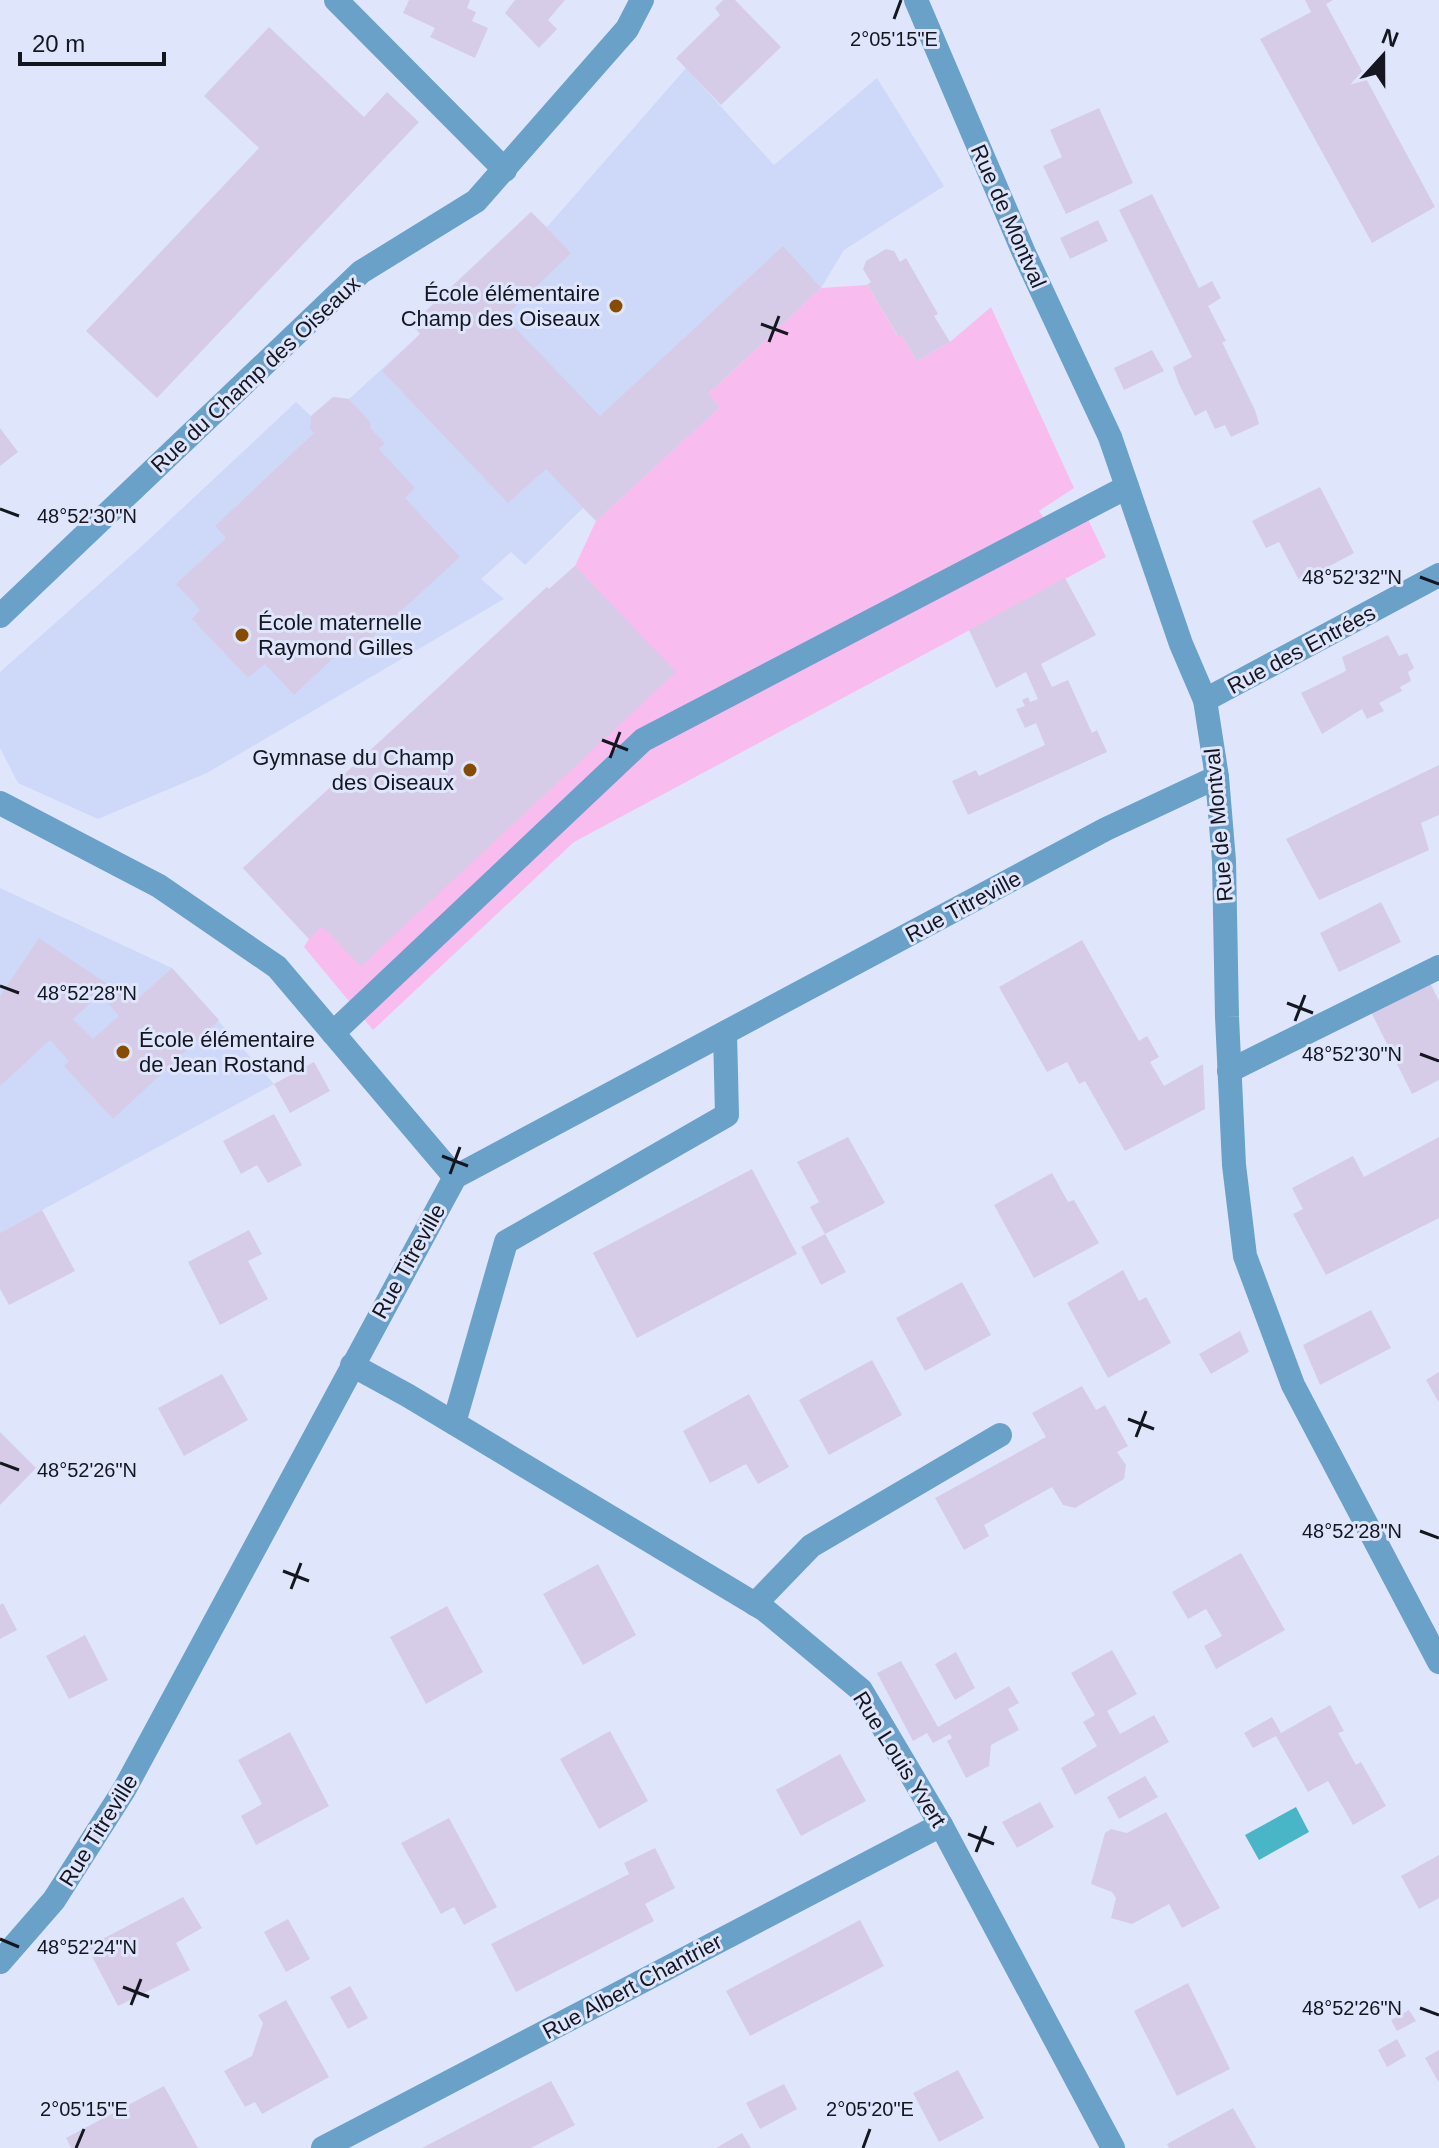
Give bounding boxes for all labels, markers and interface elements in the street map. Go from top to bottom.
scale bar [20,16,164,66]
north arrow [1343,16,1423,96]
text: N [1378,23,1402,52]
text: 2°05'15"E [850,28,938,50]
text: 20 m [32,30,85,57]
street label: Rue de Montval [966,141,1051,292]
street label: Rue du Champ des Oiseaux [146,271,365,478]
place label: École élémentaire Champ des Oiseaux [401,281,600,331]
marker: École élémentaire Champ des Oiseaux [607,297,625,315]
text: 48°52'30"N [37,505,137,527]
text: 48°52'32"N [1302,566,1402,588]
street label: Rue des Entrées [1223,600,1379,699]
place label: École maternelle Raymond Gilles [258,610,422,660]
marker: École maternelle Raymond Gilles [233,626,251,644]
place label: Gymnase du Champ des Oiseaux [252,745,454,795]
street label: Rue de Montval [1199,747,1238,903]
marker: Gymnase du Champ des Oiseaux [461,761,479,779]
street label: Rue Titreville [901,866,1025,947]
text: 48°52'28"N [37,982,137,1004]
place label: École élémentaire de Jean Rostand [139,1027,315,1077]
marker: École élémentaire de Jean Rostand [114,1043,132,1061]
text: 48°52'30"N [1302,1043,1402,1065]
street label: Rue Titreville [367,1200,450,1323]
text: 48°52'26"N [37,1459,137,1481]
text: 48°52'28"N [1302,1520,1402,1542]
street label: Rue Louis Yvert [848,1687,951,1832]
street label: Rue Titreville [54,1770,143,1891]
street label: Rue Albert Chantrier [538,1929,726,2044]
text: 48°52'24"N [37,1936,137,1958]
text: 48°52'26"N [1302,1997,1402,2019]
text: 2°05'15"E [40,2098,128,2120]
text: 2°05'20"E [826,2098,914,2120]

